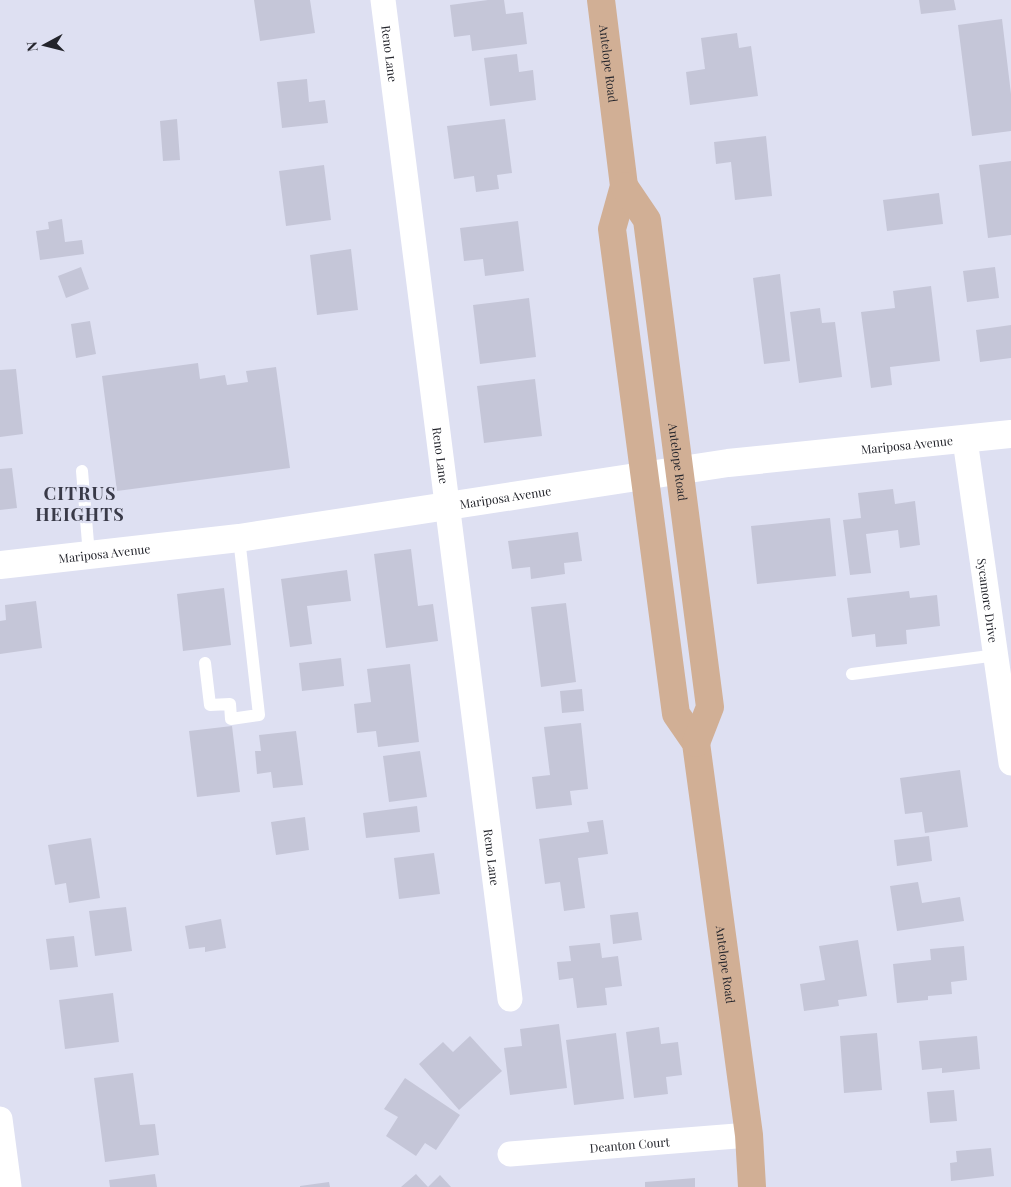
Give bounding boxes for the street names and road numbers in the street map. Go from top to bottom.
street label: Antelope Road [596,23,622,103]
street label: Reno Lane [378,24,401,83]
street label: Antelope Road [665,421,691,502]
street label: Reno Lane [429,426,452,485]
street label: Mariposa Avenue [860,432,954,457]
street label: Mariposa Avenue [459,482,552,512]
street label: Mariposa Avenue [58,540,151,566]
street label: Sycamore Drive [974,557,1002,644]
street label: Reno Lane [480,828,503,886]
street label: Antelope Road [713,924,739,1004]
street label: Deanton Court [589,1133,671,1156]

